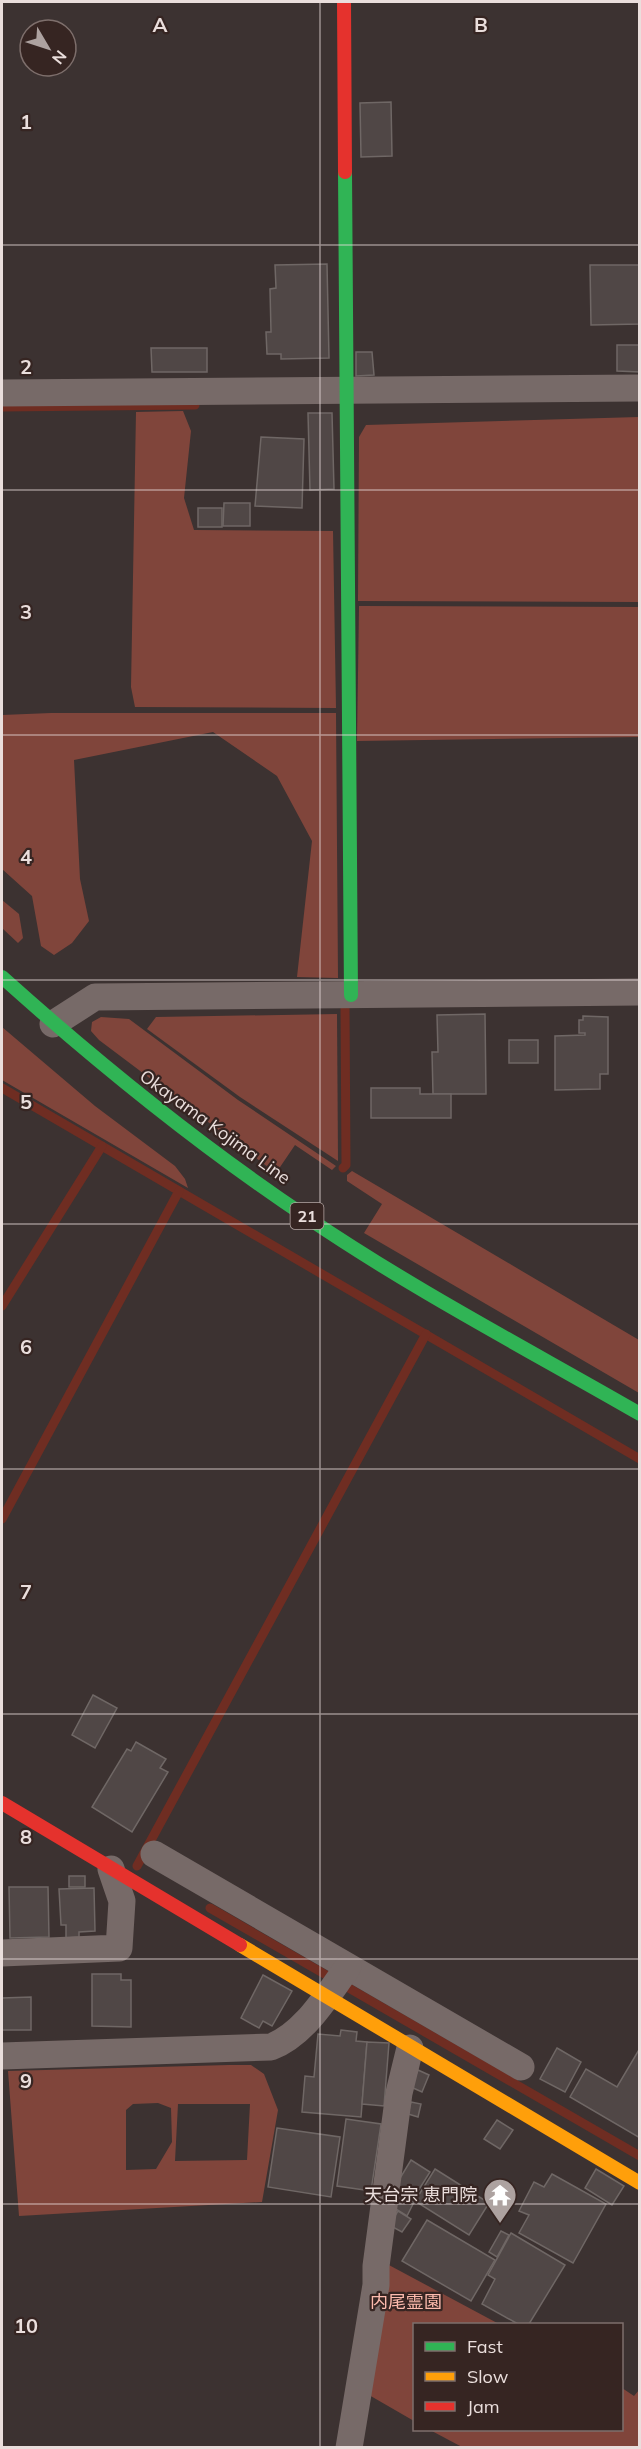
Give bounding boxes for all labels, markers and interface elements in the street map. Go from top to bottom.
text: A [153,12,168,37]
text: B [474,12,488,37]
north arrow [18,18,78,78]
text: N [48,46,71,68]
text: 1 [20,109,32,134]
text: 2 [20,354,32,379]
text: 3 [20,599,32,624]
text: 4 [20,844,32,869]
street label: Okayama Kojima Line [135,1064,295,1189]
text: 5 [20,1089,32,1114]
road number: 21 [290,1203,324,1229]
text: 6 [20,1334,32,1359]
text: 7 [20,1579,32,1604]
text: 8 [20,1824,32,1849]
text: 9 [20,2068,32,2093]
temple icon: 天台宗 恵門院 [482,2177,518,2224]
place label: 天台宗 恵門院 [364,2183,477,2206]
park label: 内尾霊園 [370,2290,442,2313]
text: 10 [14,2313,38,2338]
legend [413,2323,623,2431]
text: Fast [467,2335,503,2358]
text: Slow [467,2365,509,2388]
text: Jam [467,2395,500,2418]

